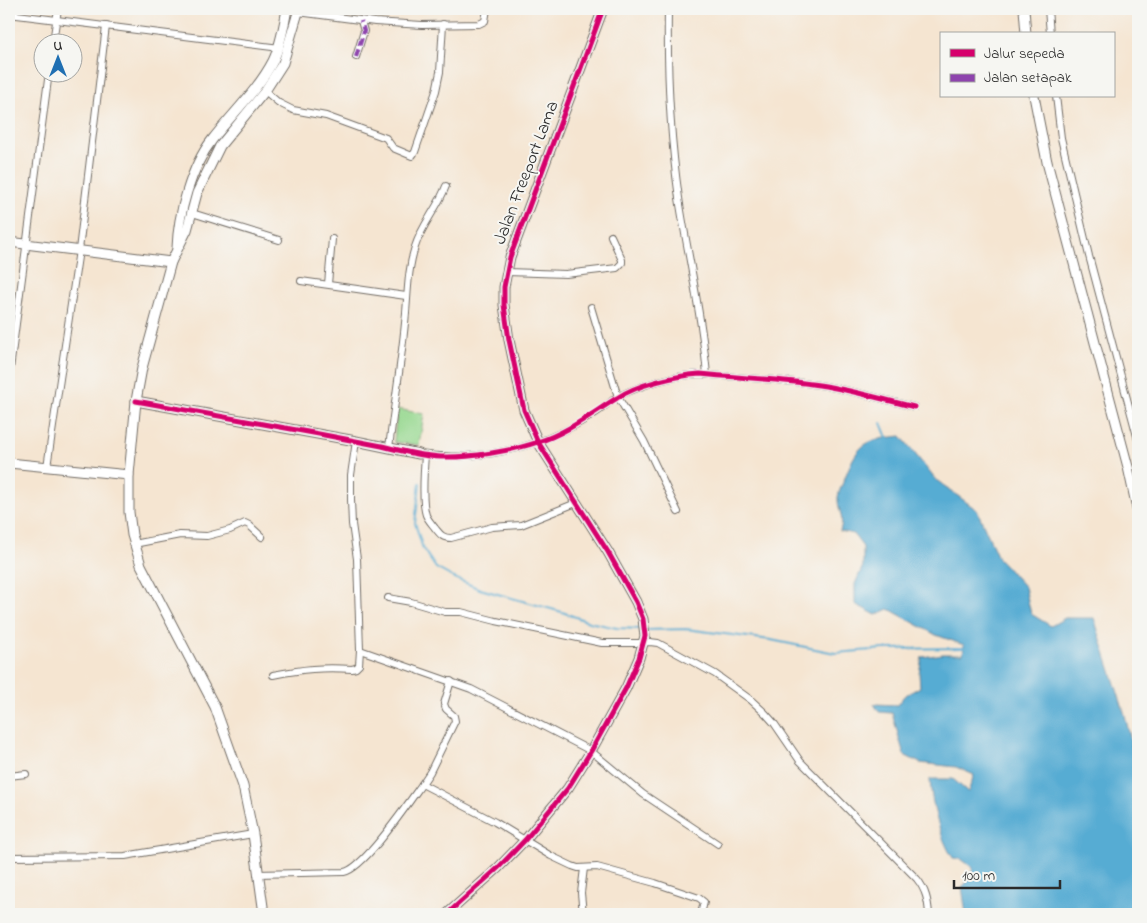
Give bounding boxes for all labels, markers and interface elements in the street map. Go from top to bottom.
north arrow [32,32,82,82]
legend [940,32,1114,98]
text: U [54,36,63,57]
text: Jalur sepeda [984,43,1065,65]
text: Jalan setapak [984,67,1072,89]
street label: Jalan Freeport Lama [488,97,566,249]
scale bar [954,858,1061,890]
text: 100 m [962,865,995,887]

